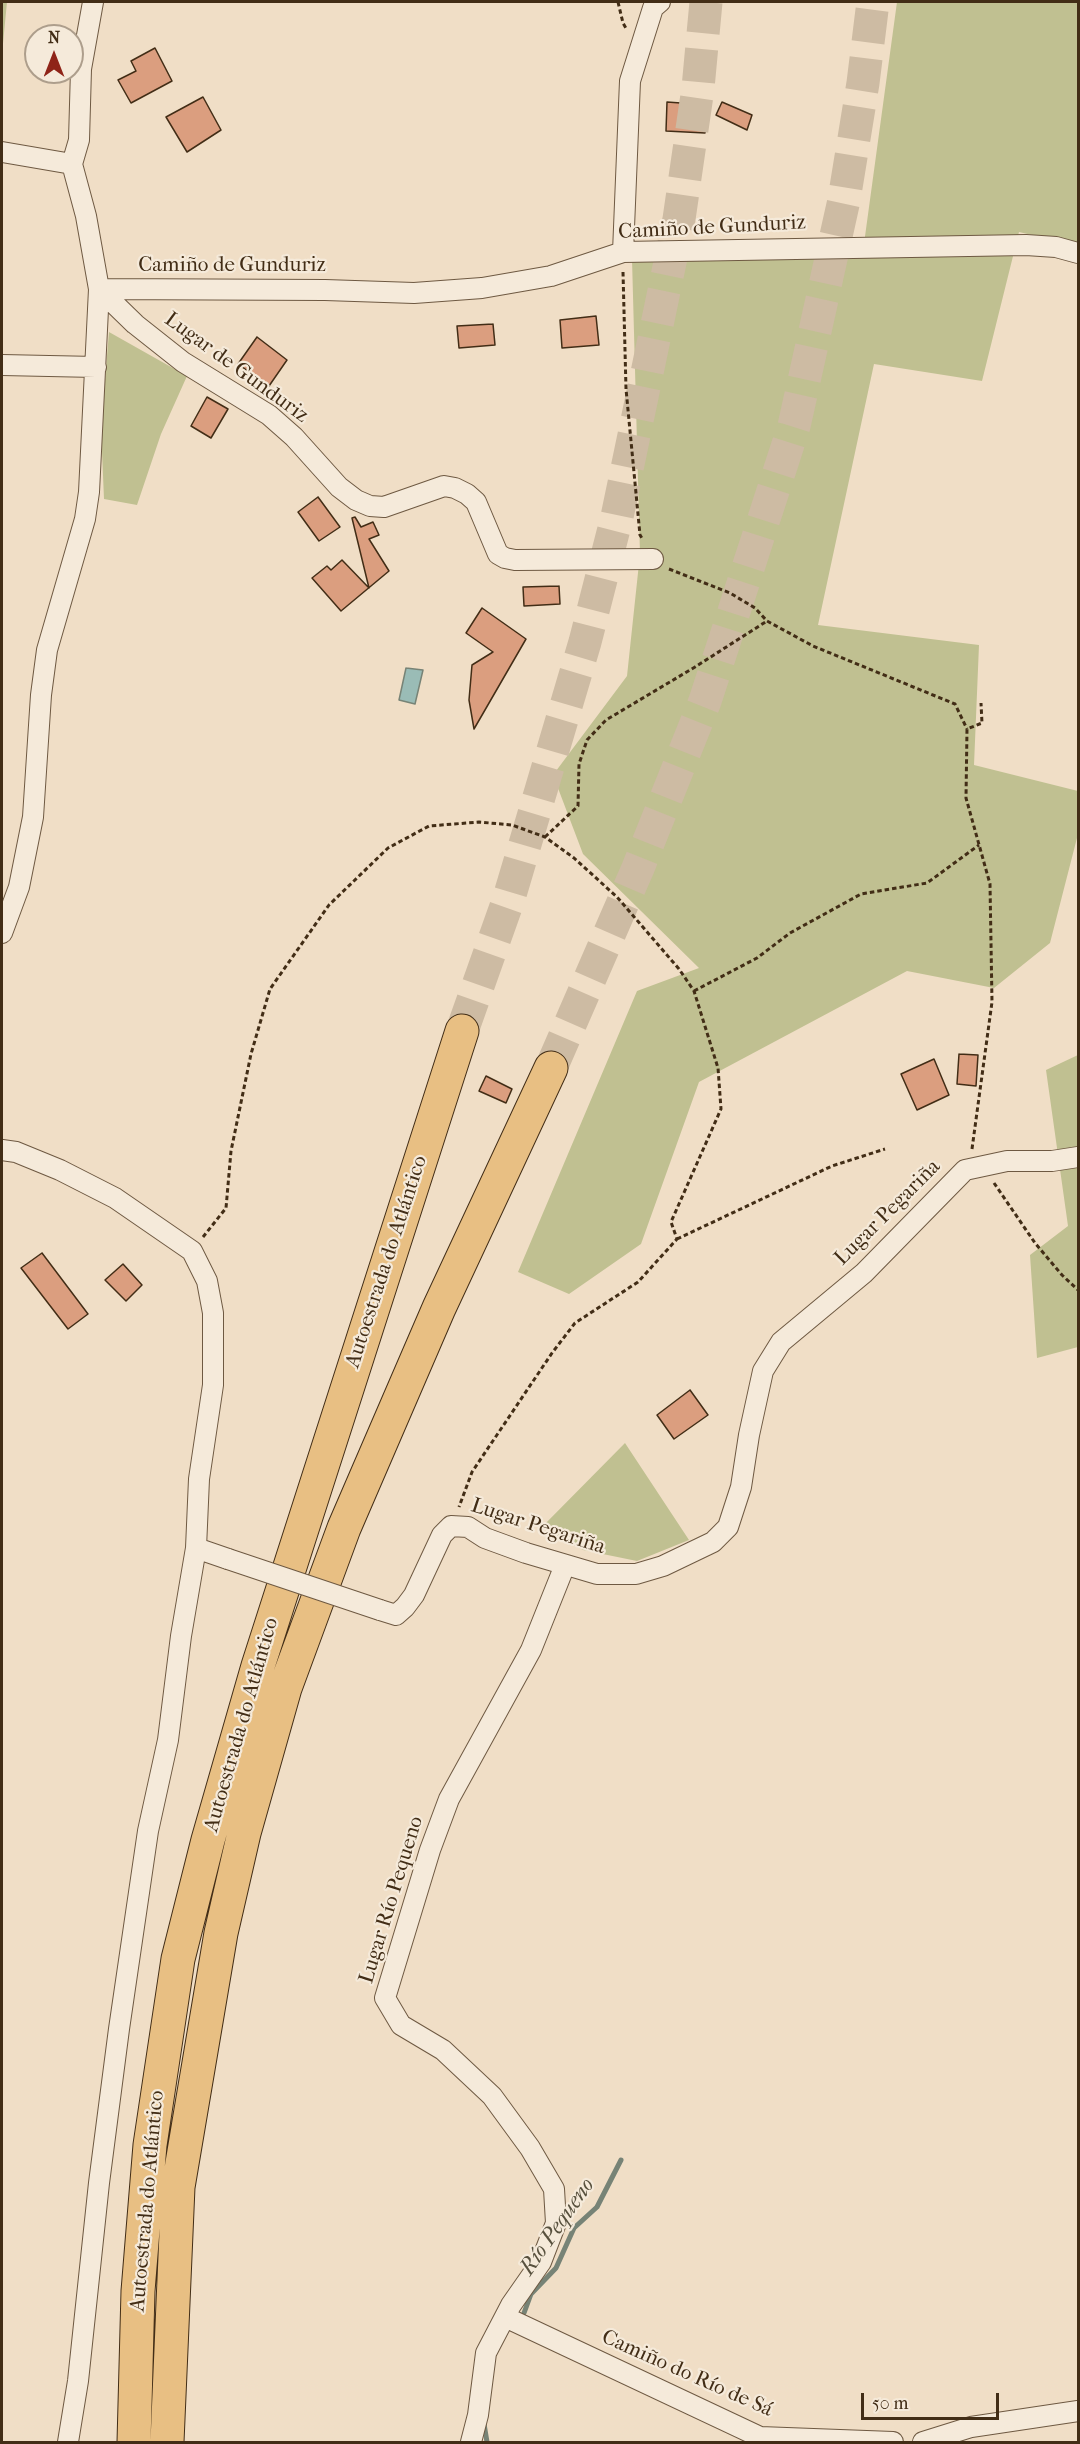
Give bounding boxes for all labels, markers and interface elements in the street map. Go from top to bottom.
north arrow [24,24,84,84]
text: N [48,28,60,47]
street label: Camiño de Gunduriz [618,211,806,245]
street label: Camiño de Gunduriz [138,253,326,279]
street label: Lugar de Gunduriz [159,307,313,429]
street label: Autoestrada do Atlántico [341,1153,433,1371]
street label: Lugar Pegariña [830,1155,946,1271]
street label: Lugar Pegariña [468,1493,608,1561]
street label: Autoestrada do Atlántico [199,1615,285,1835]
street label: Lugar Río Pequeno [355,1813,429,1987]
street label: Autoestrada do Atlántico [126,2089,170,2313]
water label: Río Pequeno [515,2173,601,2281]
street label: Camiño do Río de Sá [598,2325,776,2423]
scale bar [864,2381,1002,2419]
text: 50 m [872,2393,908,2414]

